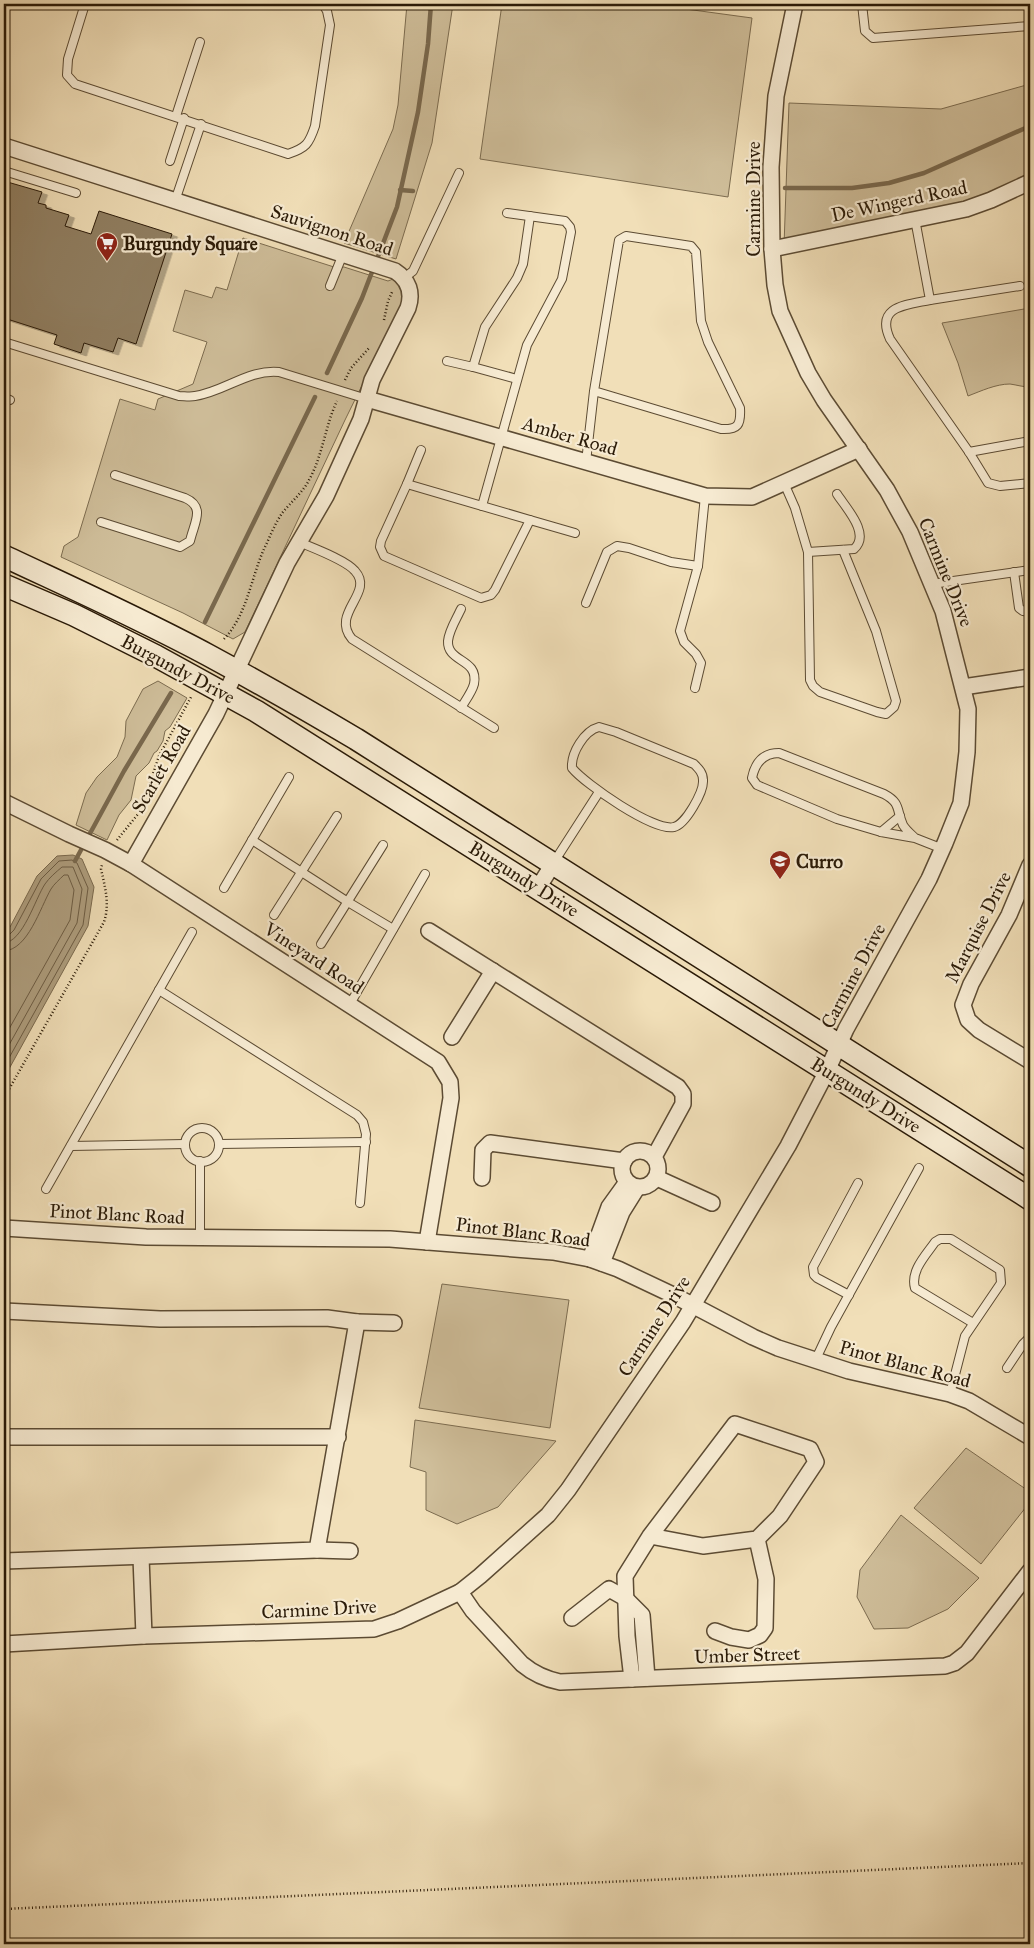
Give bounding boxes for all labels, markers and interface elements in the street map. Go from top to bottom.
street label: Carmine Drive [742,141,765,257]
street label: De Wingerd Road [829,175,970,228]
street label: Sauvignon Road [268,199,396,262]
supermarket icon: Burgundy Square [95,231,119,262]
place label: Burgundy Square [123,232,258,256]
street label: Amber Road [519,411,620,461]
street label: Carmine Drive [914,514,978,630]
street label: Burgundy Drive [117,629,239,710]
street label: Scarlet Road [126,720,196,817]
street label: Burgundy Drive [464,836,583,923]
school or university icon: Curro [768,849,792,880]
place label: Curro [796,850,843,873]
street label: Marquise Drive [940,867,1017,987]
street label: Vineyard Road [259,917,369,999]
street label: Carmine Drive [816,920,890,1032]
street label: Burgundy Drive [806,1052,925,1139]
street label: Pinot Blanc Road [49,1199,186,1229]
street label: Pinot Blanc Road [454,1212,592,1252]
street label: Carmine Drive [613,1271,695,1381]
street label: Pinot Blanc Road [837,1335,974,1393]
street label: Carmine Drive [261,1594,377,1624]
street label: Umber Street [694,1642,801,1668]

